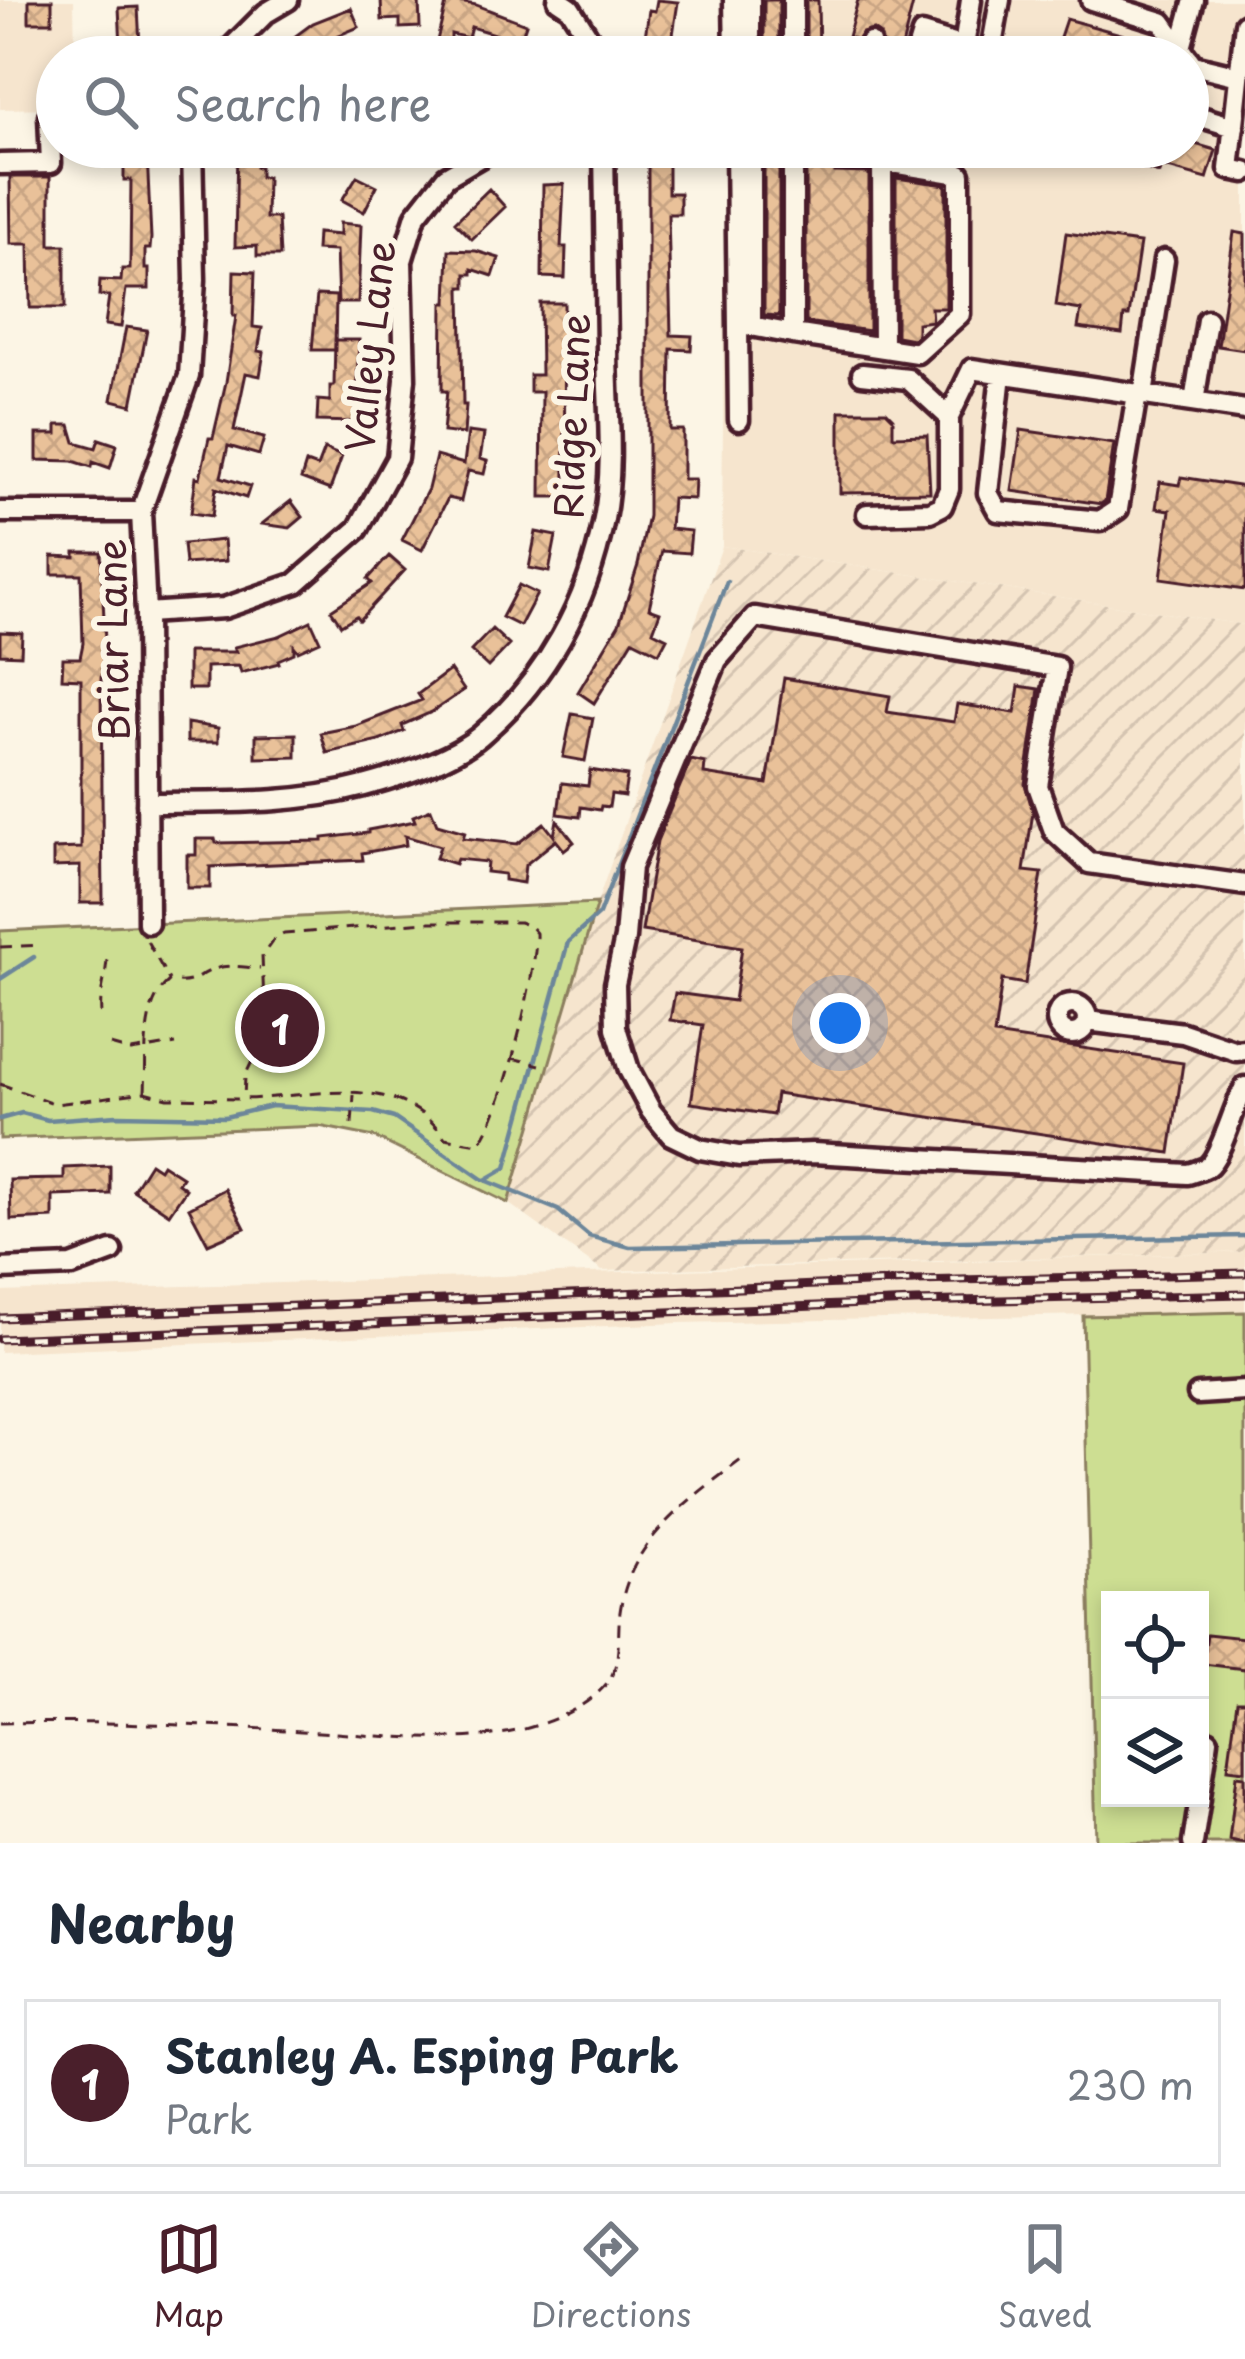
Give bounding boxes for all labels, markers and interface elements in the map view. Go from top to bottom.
search box [36,36,1209,168]
text: Search here [174,68,431,136]
icon: search [78,69,144,135]
street label: Valley Lane [328,237,408,455]
street label: Ridge Lane [537,312,603,520]
street label: Briar Lane [80,538,142,742]
pin: 1 [241,983,319,1073]
your location [810,993,870,1053]
map controls [1101,1591,1209,1807]
button: locate [1101,1591,1209,1699]
button: layers [1101,1699,1209,1807]
text: Nearby [48,1883,235,1960]
text: Stanley A. Esping Park [165,2020,679,2088]
text: 1 [81,2054,99,2113]
text: 230 m [1067,2054,1194,2113]
text: Park [165,2088,252,2147]
tab: Map [153,2216,224,2338]
tab: Directions [531,2216,691,2338]
tab: Saved [998,2216,1092,2338]

